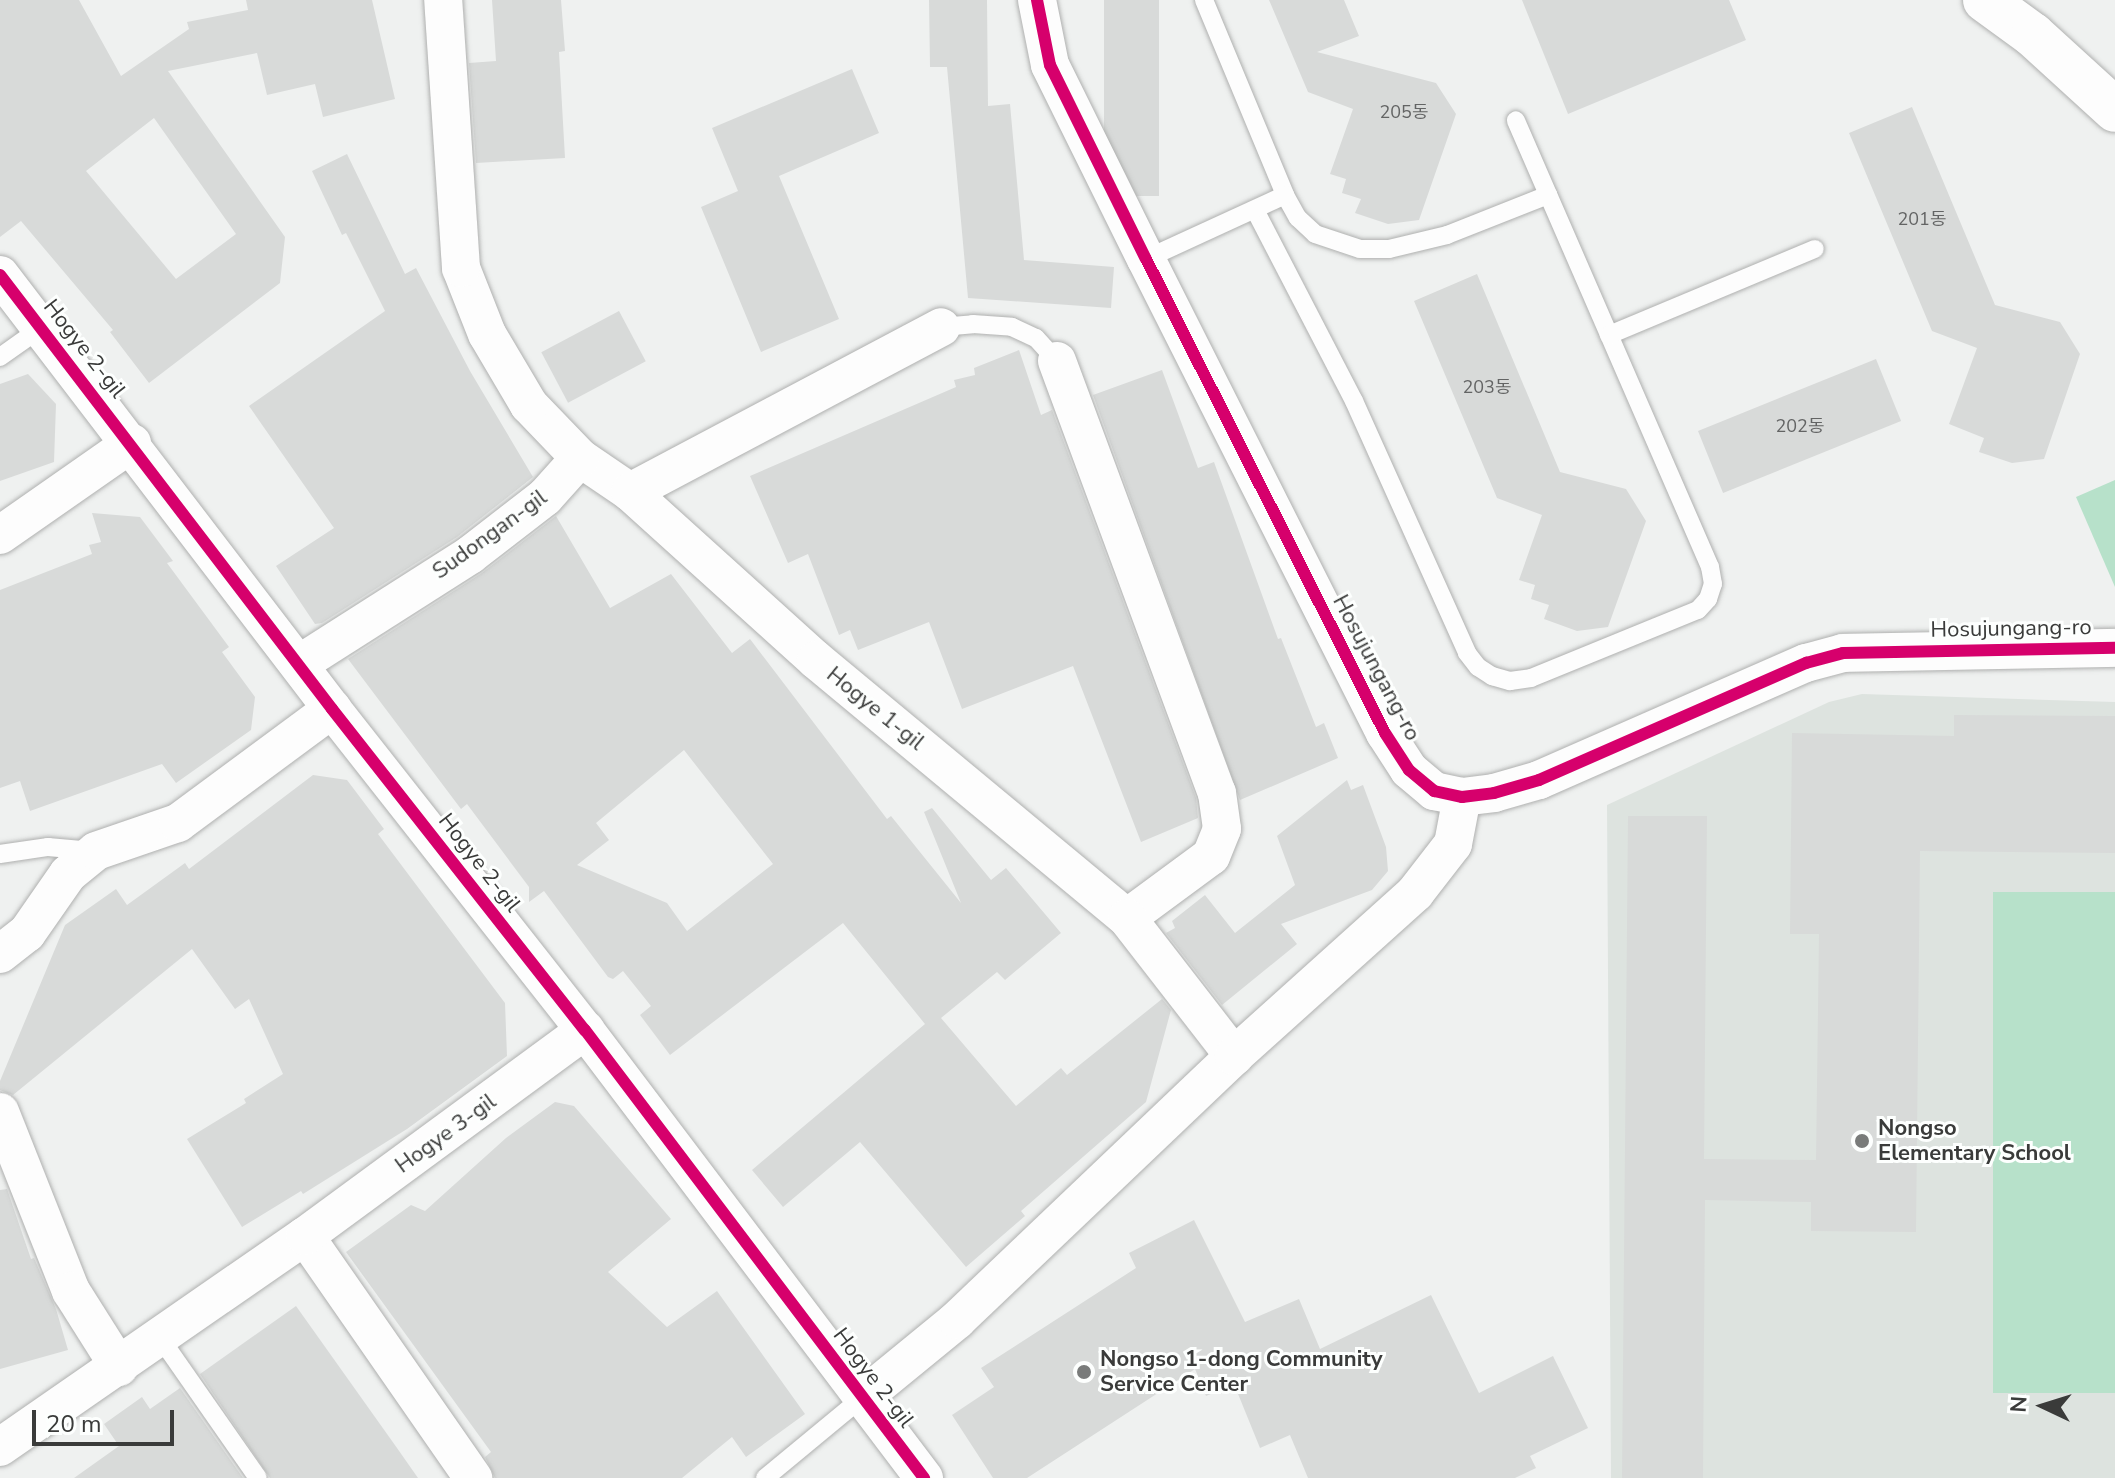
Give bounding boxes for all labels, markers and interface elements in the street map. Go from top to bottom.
house number: 205동 [1380,101,1428,123]
house number: 201동 [1898,208,1946,230]
street label: Hogye 2-gil [37,294,131,404]
house number: 203동 [1463,376,1511,398]
house number: 202동 [1776,415,1824,437]
street label: Sudongan-gil [428,485,552,585]
street label: Hosujungang-ro [1327,591,1425,745]
street label: Hosujungang-ro [1930,614,2092,644]
street label: Hogye 1-gil [821,662,929,756]
street label: Hogye 2-gil [432,808,526,918]
street label: Hogye 3-gil [391,1089,501,1179]
place label: Nongso Elementary School [1878,1115,2071,1166]
marker: Nongso Elementary School [1853,1132,1871,1150]
street label: Hogye 2-gil [827,1323,919,1433]
place label: Nongso 1-dong Community Service Center [1100,1346,1383,1398]
marker: Nongso 1-dong Community Service Center [1075,1363,1093,1381]
north arrow [2003,1366,2083,1446]
scale bar [36,1394,178,1444]
text: N [2004,1395,2035,1414]
text: 20 m [46,1408,102,1440]

